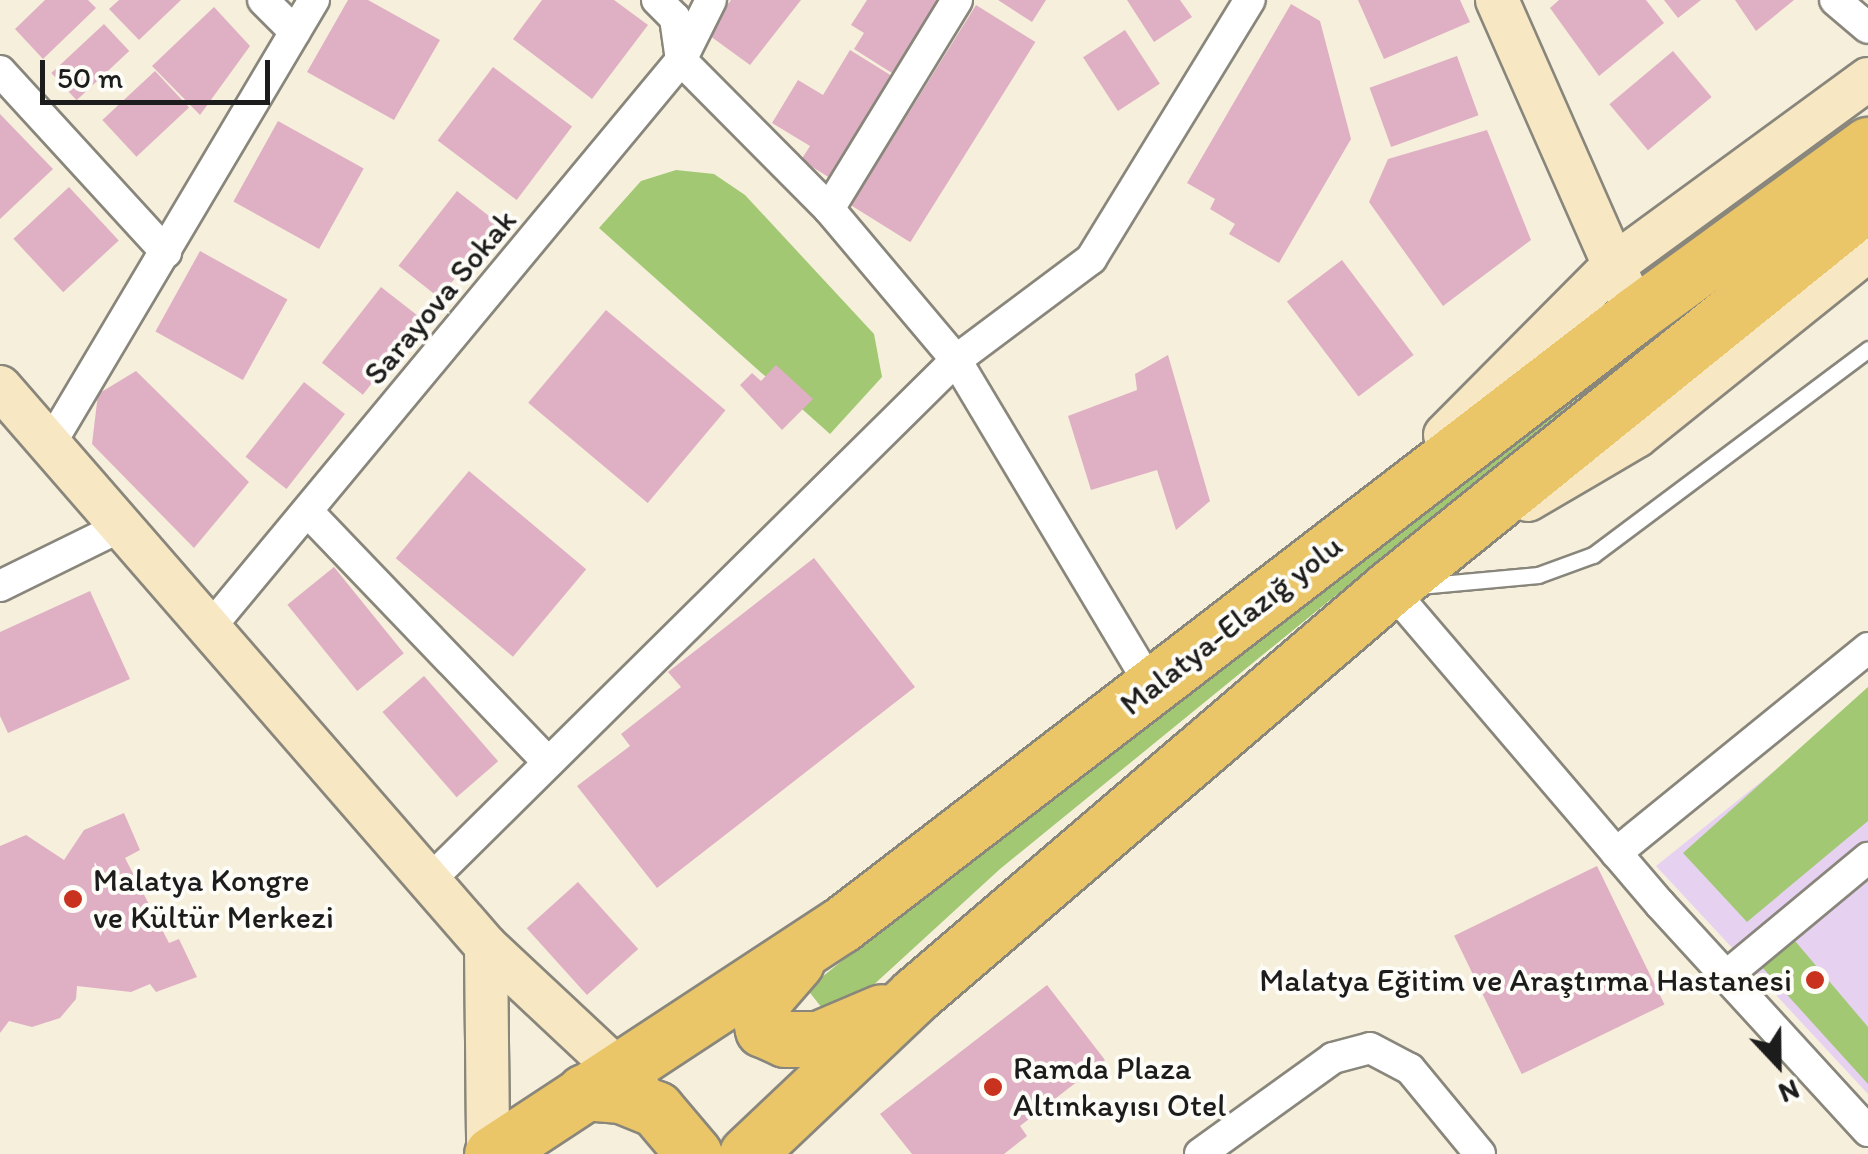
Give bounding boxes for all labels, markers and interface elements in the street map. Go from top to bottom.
scale bar [45,40,275,102]
text: 50 m [57,59,123,96]
street label: Sarayova Sokak [356,202,524,392]
street label: Malatya-Elazığ yolu [1112,526,1350,724]
place label: Malatya Kongre ve Kültür Merkezi [93,862,334,937]
marker: Malatya Kongre ve Kültür Merkezi [62,888,84,910]
place label: Malatya Eğitim ve Araştırma Hastanesi [1258,961,1792,999]
marker: Malatya Eğitim ve Araştırma Hastanesi [1802,967,1828,993]
north arrow [1728,1014,1828,1114]
place label: Ramda Plaza Altınkayısı Otel [1013,1050,1226,1125]
text: N [1774,1073,1804,1111]
marker: Ramda Plaza Altınkayısı Otel [982,1076,1004,1098]

